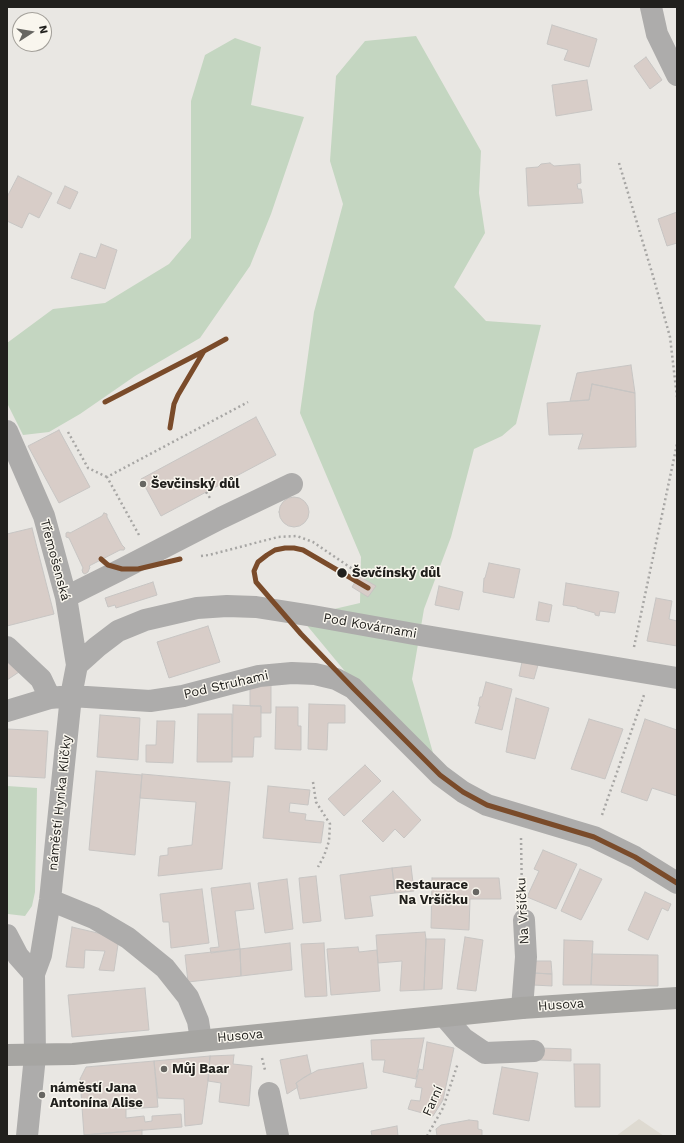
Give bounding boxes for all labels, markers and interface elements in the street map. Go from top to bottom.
north arrow [12,12,52,52]
text: N [36,24,50,35]
place label: Ševčinský důl [151,476,240,492]
marker: Ševčinský důl [138,479,148,489]
street label: Třemošenská [37,518,73,602]
place label: Ševčínský důl [352,565,441,581]
marker: Ševčínský důl [335,566,349,580]
street label: Pod Kovárnami [322,610,418,642]
street label: Pod Struhami [182,668,270,702]
street label: náměstí Hynka Kličky [45,734,75,872]
place label: Restaurace Na Vršíčku [395,877,468,908]
street label: Na Vršíčku [513,877,533,945]
marker: Restaurace Na Vršíčku [471,887,481,897]
street label: Husova [537,996,585,1014]
street label: Husova [216,1026,264,1046]
place label: Můj Baar [172,1061,229,1077]
marker: Můj Baar [159,1064,169,1074]
place label: náměstí Jana Antonína Alise [50,1080,143,1111]
street label: Farní [419,1083,447,1119]
marker: náměstí Jana Antonína Alise [37,1090,47,1100]

